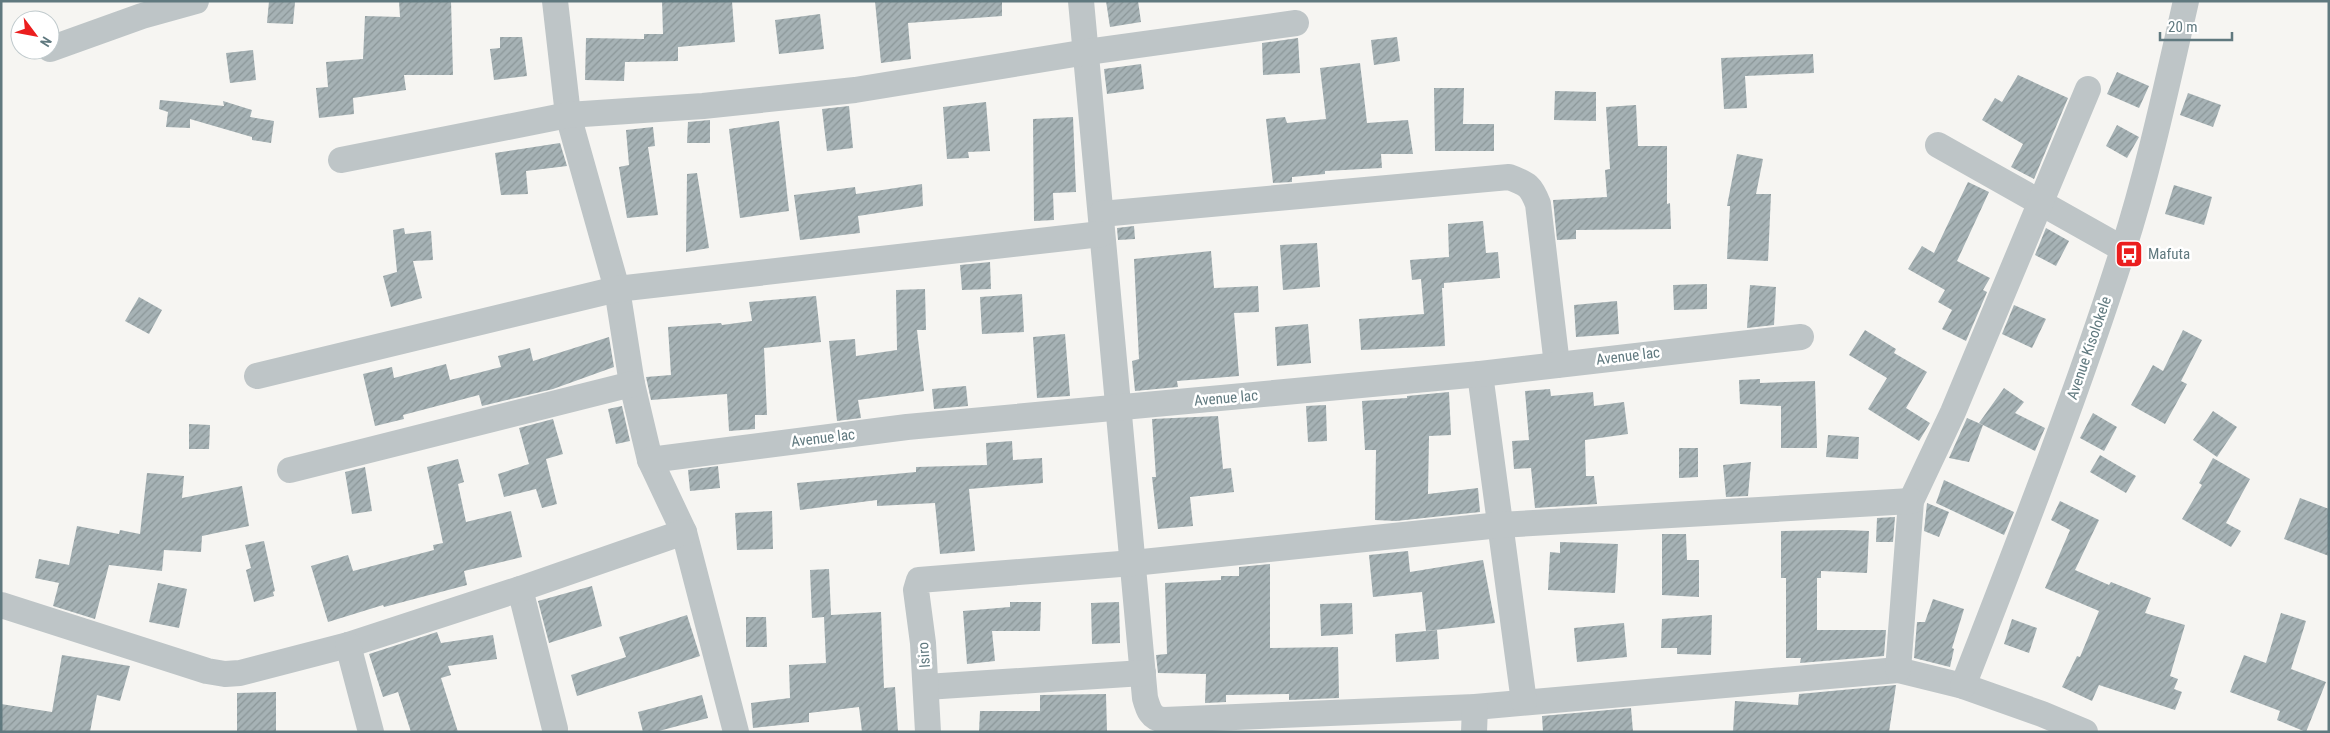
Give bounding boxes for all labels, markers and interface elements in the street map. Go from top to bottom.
north arrow [10,10,60,60]
scale bar [2160,10,2232,42]
text: 20 m [2168,18,2198,36]
text: N [37,34,55,50]
bus stop icon: Mafuta [2114,239,2144,269]
place label: Mafuta [2148,245,2190,263]
street label: Avenue Kisolokele [2063,294,2115,402]
street label: Avenue lac [1595,343,1661,369]
street label: Avenue lac [1193,386,1259,410]
street label: Avenue lac [790,425,856,451]
street label: Isiro [914,641,934,669]

